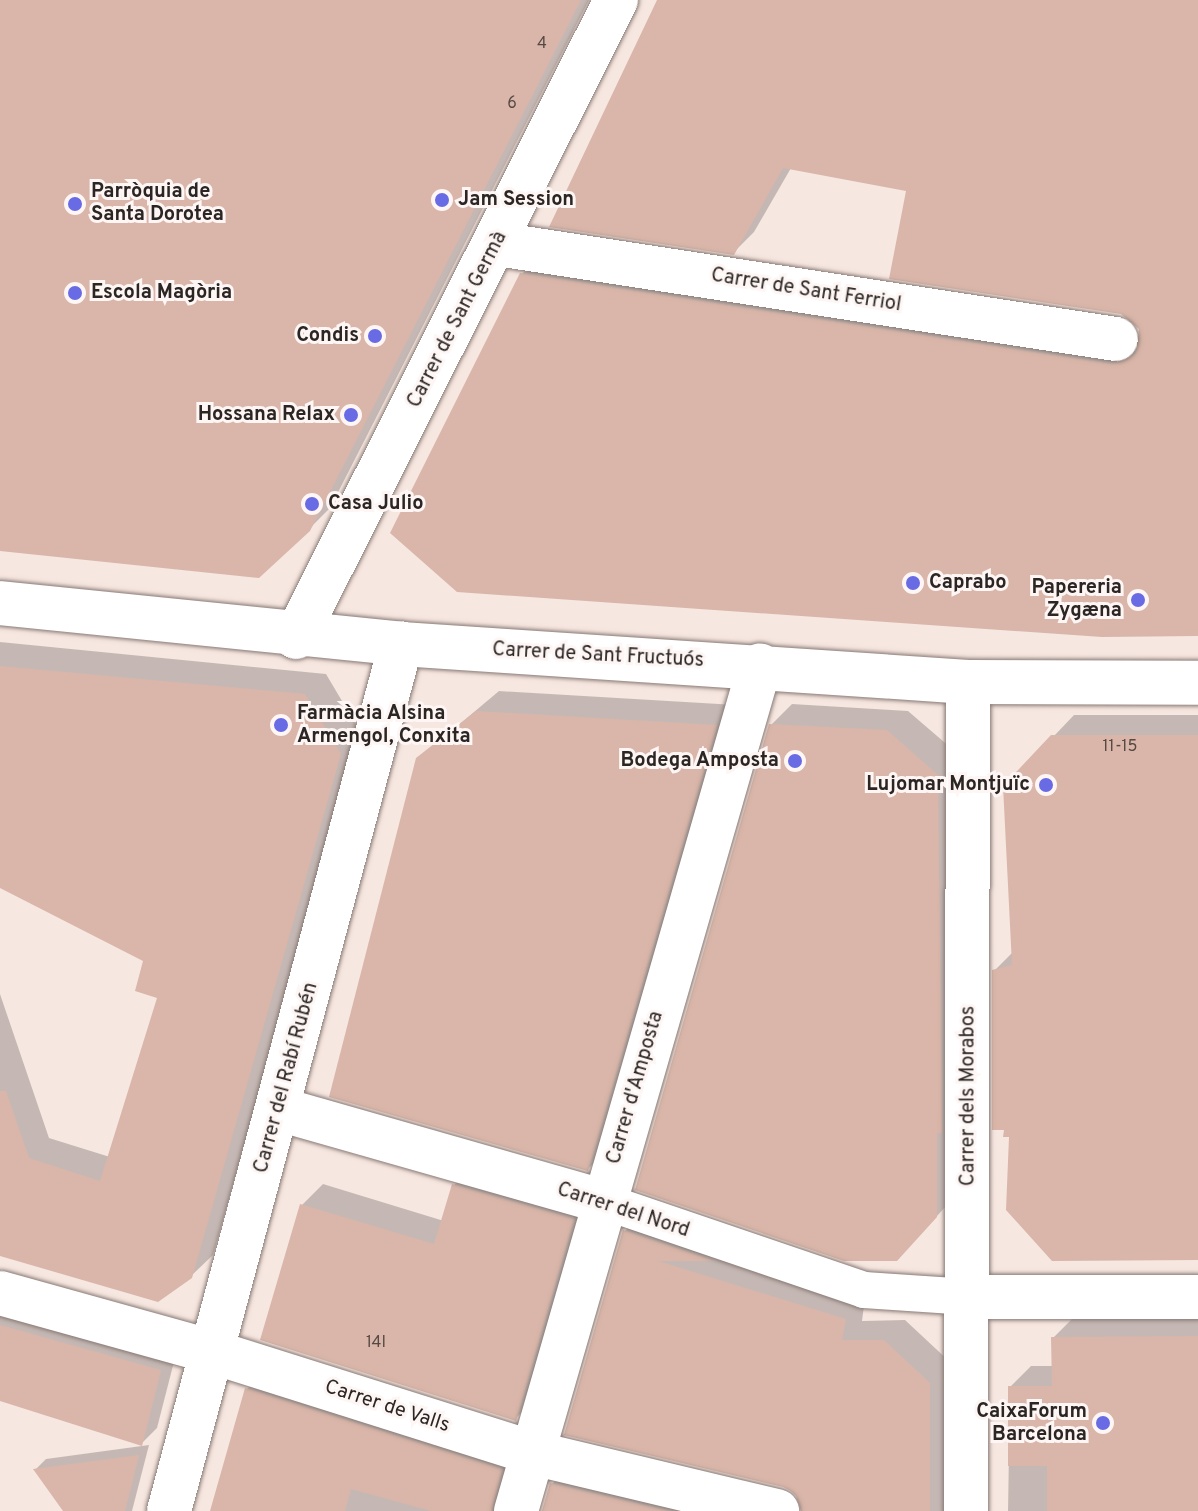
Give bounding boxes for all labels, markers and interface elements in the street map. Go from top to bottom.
house number: 4 [537,34,547,54]
house number: 6 [507,94,517,114]
place label: Parròquia de Santa Dorotea [91,180,224,227]
place label: Jam Session [458,188,574,212]
marker: Jam Session [433,191,451,209]
marker: Parròquia de Santa Dorotea [66,195,84,213]
street label: Carrer de Sant Germà [403,228,513,412]
street label: Carrer de Sant Ferriol [709,264,903,318]
place label: Escola Magòria [91,281,232,305]
marker: Escola Magòria [66,284,84,302]
place label: Condis [296,324,359,348]
marker: Condis [366,327,384,345]
place label: Hossana Relax [198,403,335,427]
marker: Hossana Relax [342,406,360,424]
place label: Casa Julio [328,492,424,516]
marker: Casa Julio [303,495,321,513]
place label: Caprabo [929,571,1007,595]
marker: Caprabo [904,574,922,592]
place label: Papereria Zygæna [1031,576,1122,623]
marker: Papereria Zygæna [1129,591,1147,609]
street label: Carrer de Sant Fructuós [492,638,704,674]
place label: Farmàcia Alsina Armengol, Conxita [297,702,471,749]
marker: Farmàcia Alsina Armengol, Conxita [272,716,290,734]
house number: 11-15 [1103,737,1137,757]
place label: Bodega Amposta [620,749,779,773]
marker: Bodega Amposta [786,752,804,770]
place label: Lujomar Montjuïc [866,773,1030,797]
marker: Lujomar Montjuïc [1037,776,1055,794]
street label: Carrer del Rabí Rubén [250,980,324,1176]
street label: Carrer dels Morabos [957,1006,981,1186]
street label: Carrer d'Amposta [603,1009,669,1167]
street label: Carrer del Nord [554,1178,692,1244]
house number: 14I [366,1333,386,1353]
street label: Carrer de Valls [321,1375,453,1439]
place label: CaixaForum Barcelona [976,1400,1087,1447]
marker: CaixaForum Barcelona [1094,1414,1112,1432]

